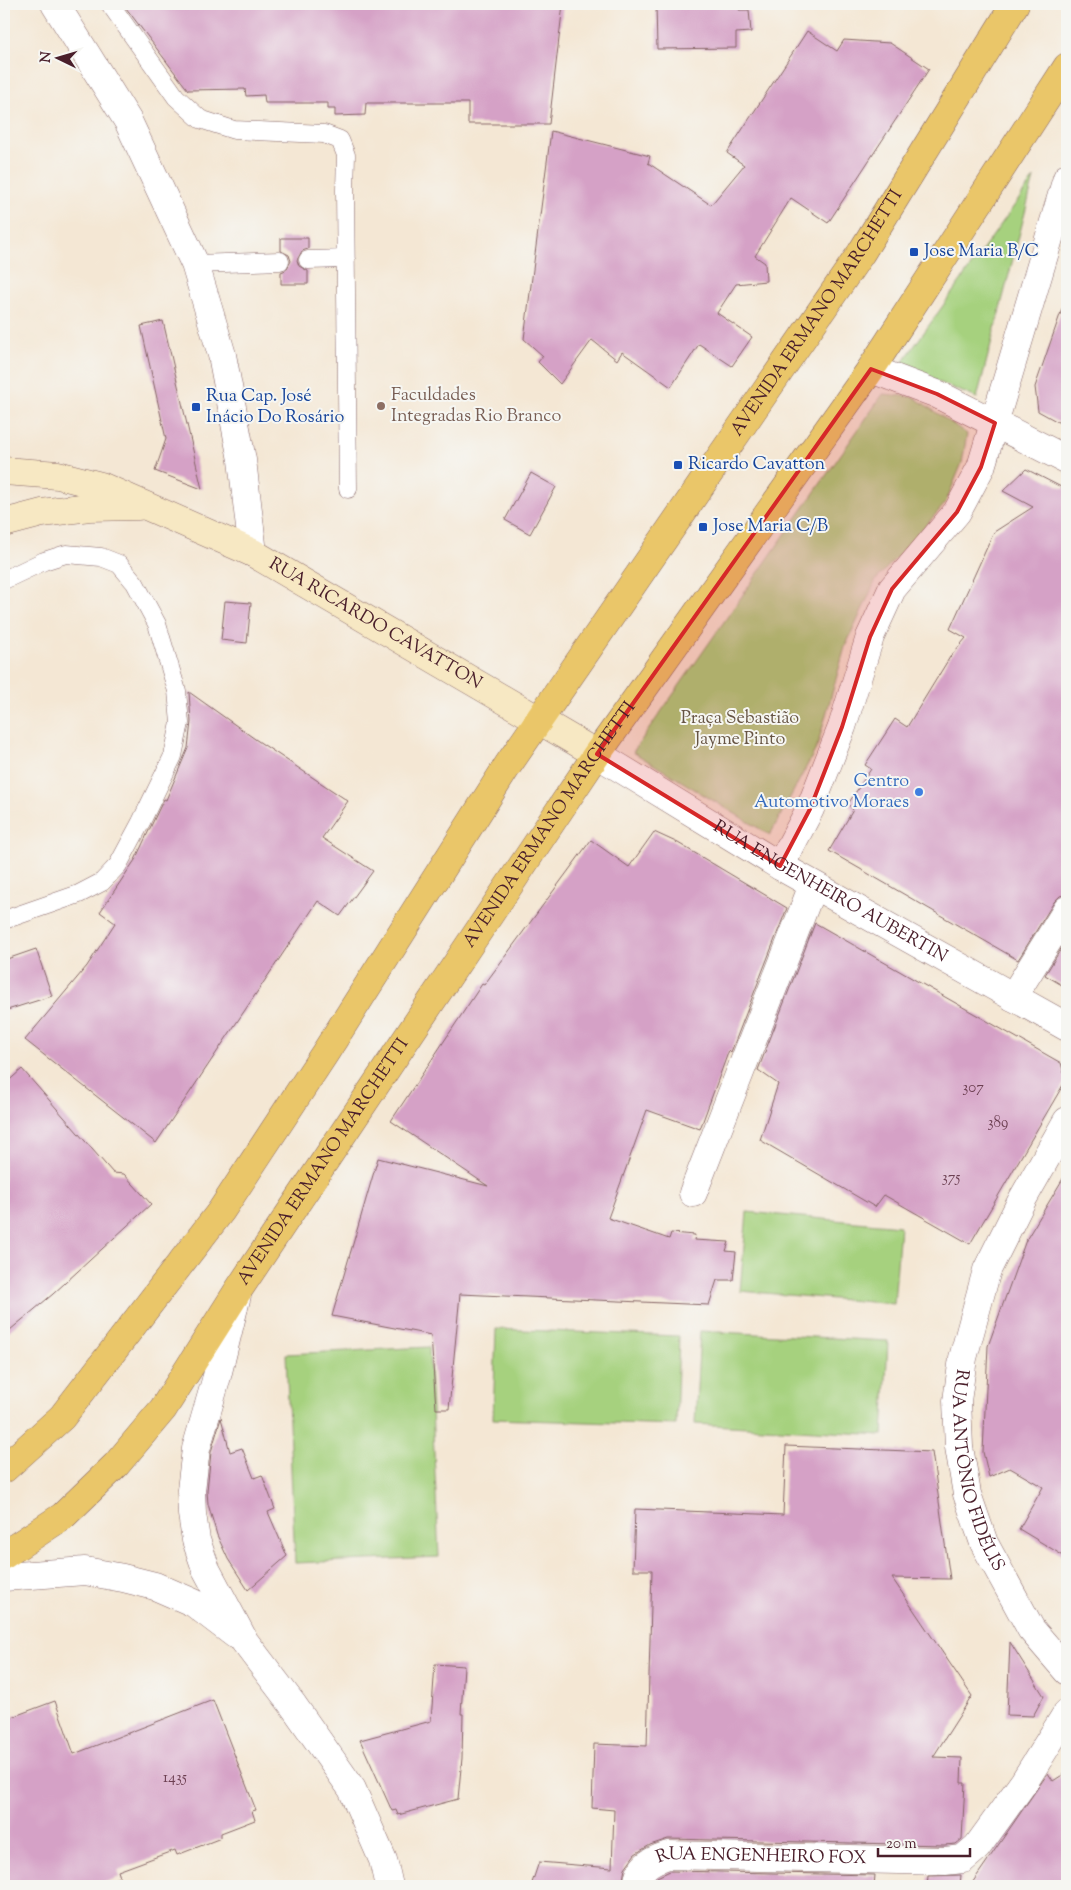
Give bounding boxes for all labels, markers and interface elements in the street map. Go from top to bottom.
north arrow [32,32,82,82]
text: N [37,51,57,63]
street label: AVENIDA ERMANO MARCHETTI [725,185,910,442]
place label: Jose Maria B/C [923,239,1039,265]
marker: Jose Maria B/C [908,246,920,258]
place label: Faculdades Integradas Rio Branco [391,383,561,430]
place label: Rua Cap. José Inácio Do Rosário [206,384,345,431]
marker: Faculdades Integradas Rio Branco [375,400,387,412]
marker: Rua Cap. José Inácio Do Rosário [190,401,202,413]
place label: Ricardo Cavatton [688,452,826,478]
marker: Ricardo Cavatton [672,459,684,471]
place label: Jose Maria C/B [712,514,828,540]
marker: Jose Maria C/B [697,521,709,533]
street label: RUA RICARDO CAVATTON [263,552,487,697]
street label: AVENIDA ERMANO MARCHETTI [457,697,643,954]
park label: Praça Sebastião Jayme Pinto [681,706,799,753]
place label: Centro Automotivo Moraes [754,769,909,816]
marker: Centro Automotivo Moraes [913,786,925,798]
street label: RUA ENGENHEIRO AUBERTIN [708,815,952,970]
street label: AVENIDA ERMANO MARCHETTI [232,1033,416,1291]
house number: 307 [962,1078,984,1099]
house number: 389 [988,1113,1008,1134]
house number: 375 [942,1168,960,1189]
street label: RUA ANTÔNIO FIDÉLIS [944,1367,1010,1576]
house number: 1435 [163,1768,187,1789]
scale bar [878,1825,971,1857]
text: 20 m [886,1834,917,1855]
street label: RUA ENGENHEIRO FOX [653,1842,867,1872]

